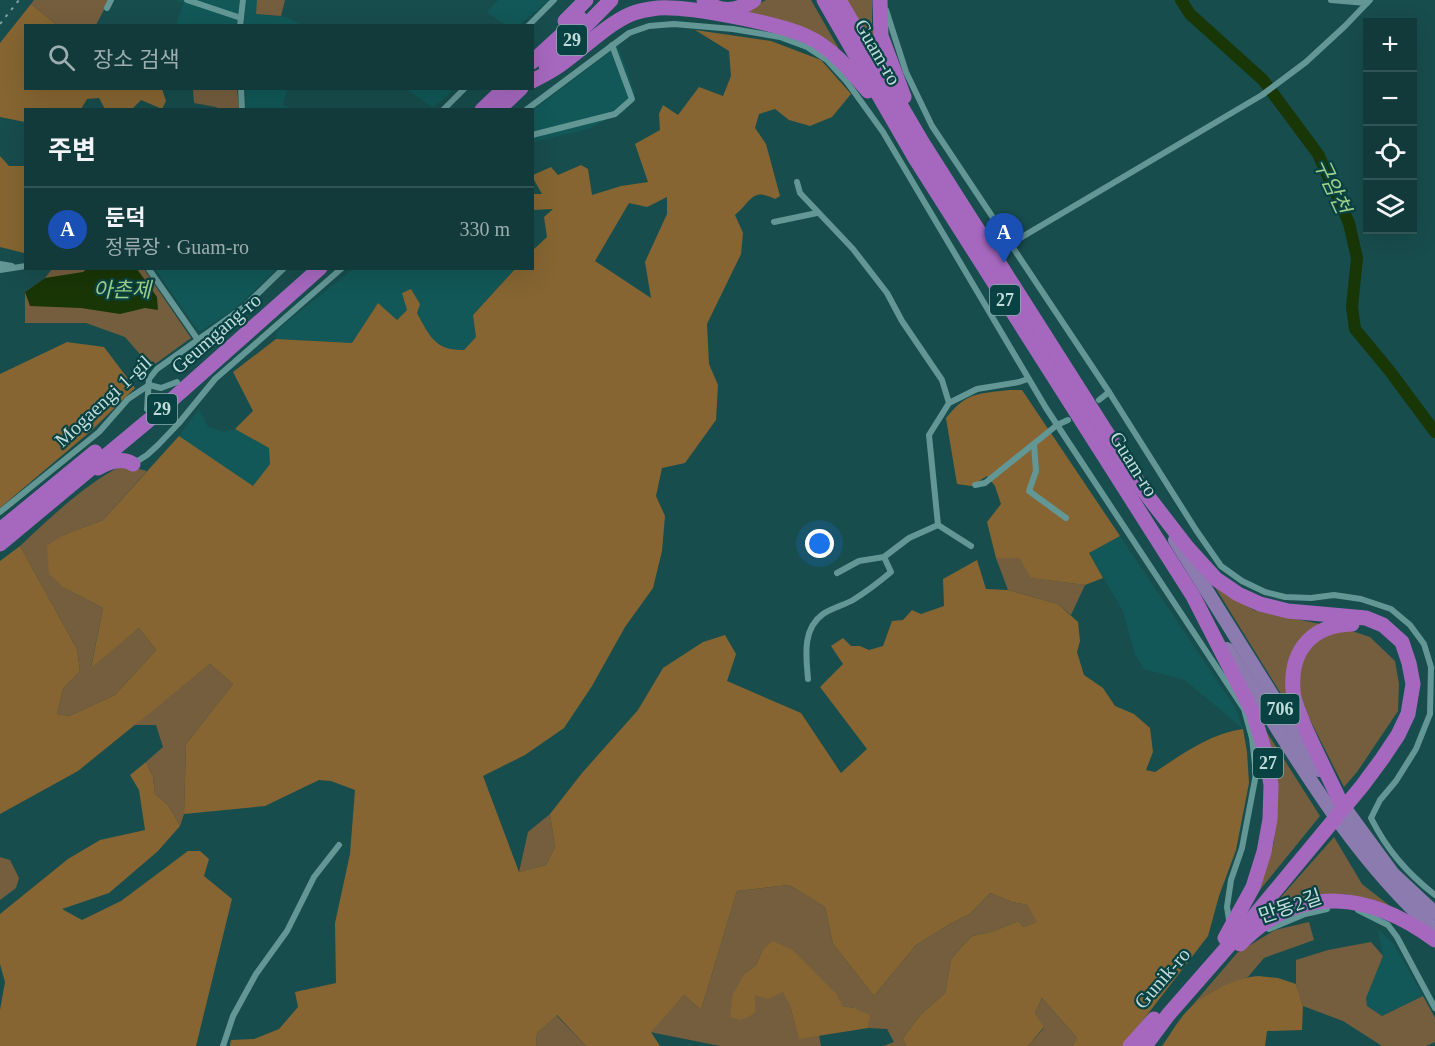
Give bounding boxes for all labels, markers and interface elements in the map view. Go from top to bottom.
street label: Guam-ro [850,15,906,89]
map controls [1363,18,1417,234]
button: + [1363,18,1417,72]
search box [24,24,534,90]
road number: 29 [557,25,587,55]
icon: search [45,41,78,74]
text: 장소 검색 [93,47,179,72]
button: − [1363,72,1417,126]
button: locate [1363,126,1417,180]
text: 주변 [48,136,96,165]
water label: 구암천 [1309,155,1356,220]
button: layers [1363,180,1417,234]
text: 둔덕 [105,205,145,230]
pin: A [984,214,1024,263]
text: A [60,218,75,240]
text: 330 m [459,218,510,240]
text: 정류장 · Guam-ro [105,236,249,258]
water label: 아촌제 [93,278,154,302]
road number: 27 [990,285,1020,315]
street label: Geumgang-ro [167,288,266,378]
street label: Mogaengi 1-gil [50,350,157,452]
road number: 29 [147,394,177,424]
street label: Guam-ro [1106,428,1162,500]
your location [805,529,834,558]
road number: 706 [1260,694,1300,724]
road number: 27 [1253,748,1283,778]
street label: 만동2길 [1256,885,1324,927]
street label: Gunik-ro [1130,943,1194,1013]

